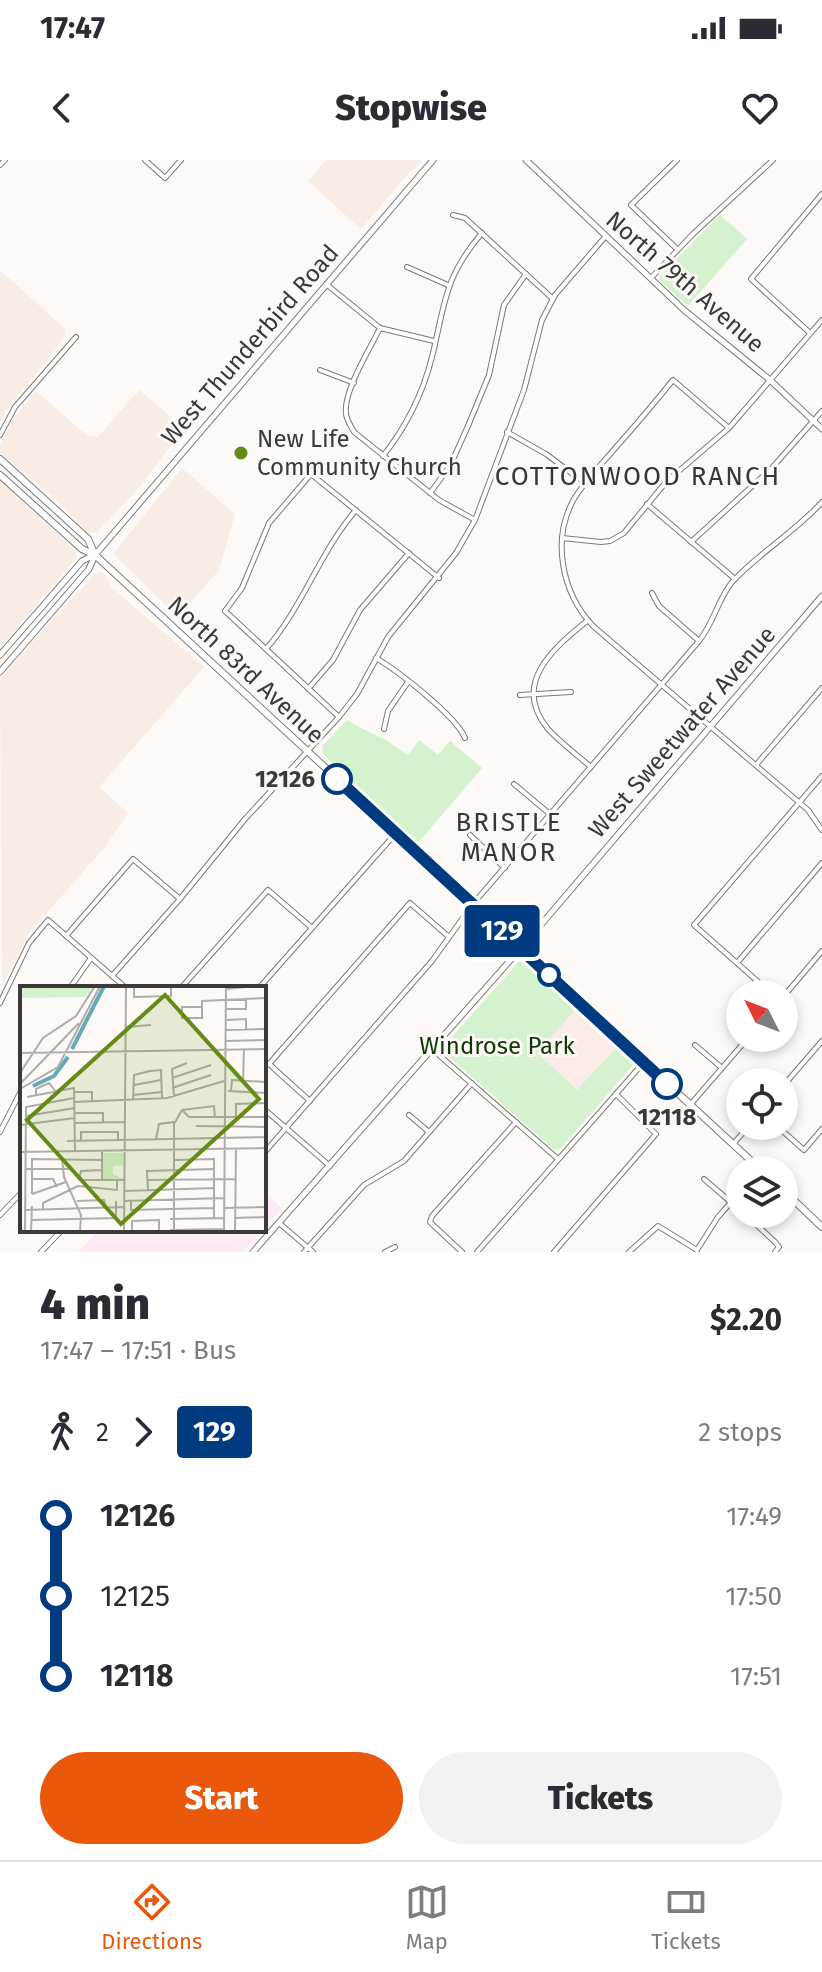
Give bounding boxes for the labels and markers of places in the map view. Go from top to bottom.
place label: New Life Community Church [257,425,462,481]
marker: New Life Community Church [232,444,250,462]
marker: 12126 [322,764,352,794]
place label: 12126 [255,765,315,793]
unlabelled marker [538,964,560,986]
marker: 12118 [652,1069,682,1099]
place label: 12118 [638,1103,696,1131]

